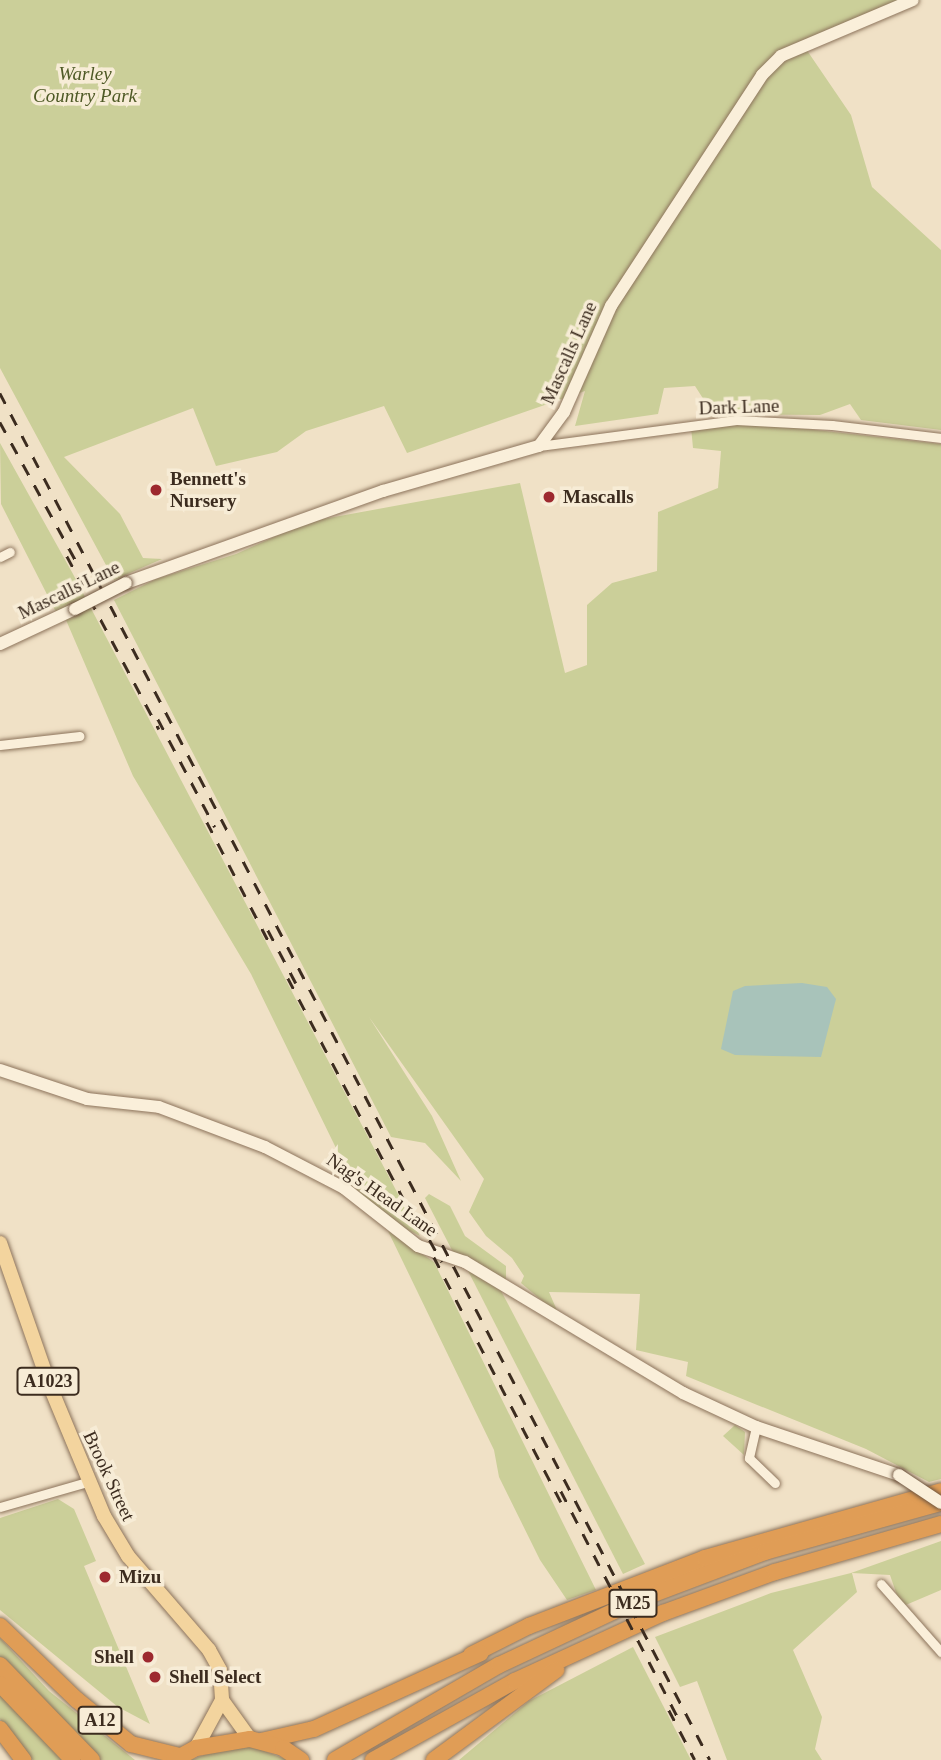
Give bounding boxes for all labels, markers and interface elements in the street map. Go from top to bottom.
park label: Warley Country Park [33,63,137,107]
street label: Mascalls Lane [536,298,602,408]
street label: Dark Lane [698,394,780,420]
place label: Bennett's Nursery [170,468,246,512]
marker: Bennett's Nursery [148,482,164,498]
place label: Mascalls [563,486,634,508]
marker: Mascalls [541,489,557,505]
street label: Mascalls Lane [14,556,124,624]
street label: Nag's Head Lane [322,1148,442,1242]
road number: A1023 [16,1366,80,1396]
street label: Brook Street [78,1427,140,1525]
place label: Mizu [119,1566,161,1588]
marker: Mizu [97,1569,113,1585]
road number: M25 [608,1588,658,1618]
place label: Shell [94,1646,134,1668]
marker: Shell [140,1649,156,1665]
place label: Shell Select [169,1666,261,1688]
marker: Shell Select [147,1669,163,1685]
road number: A12 [77,1706,123,1735]

